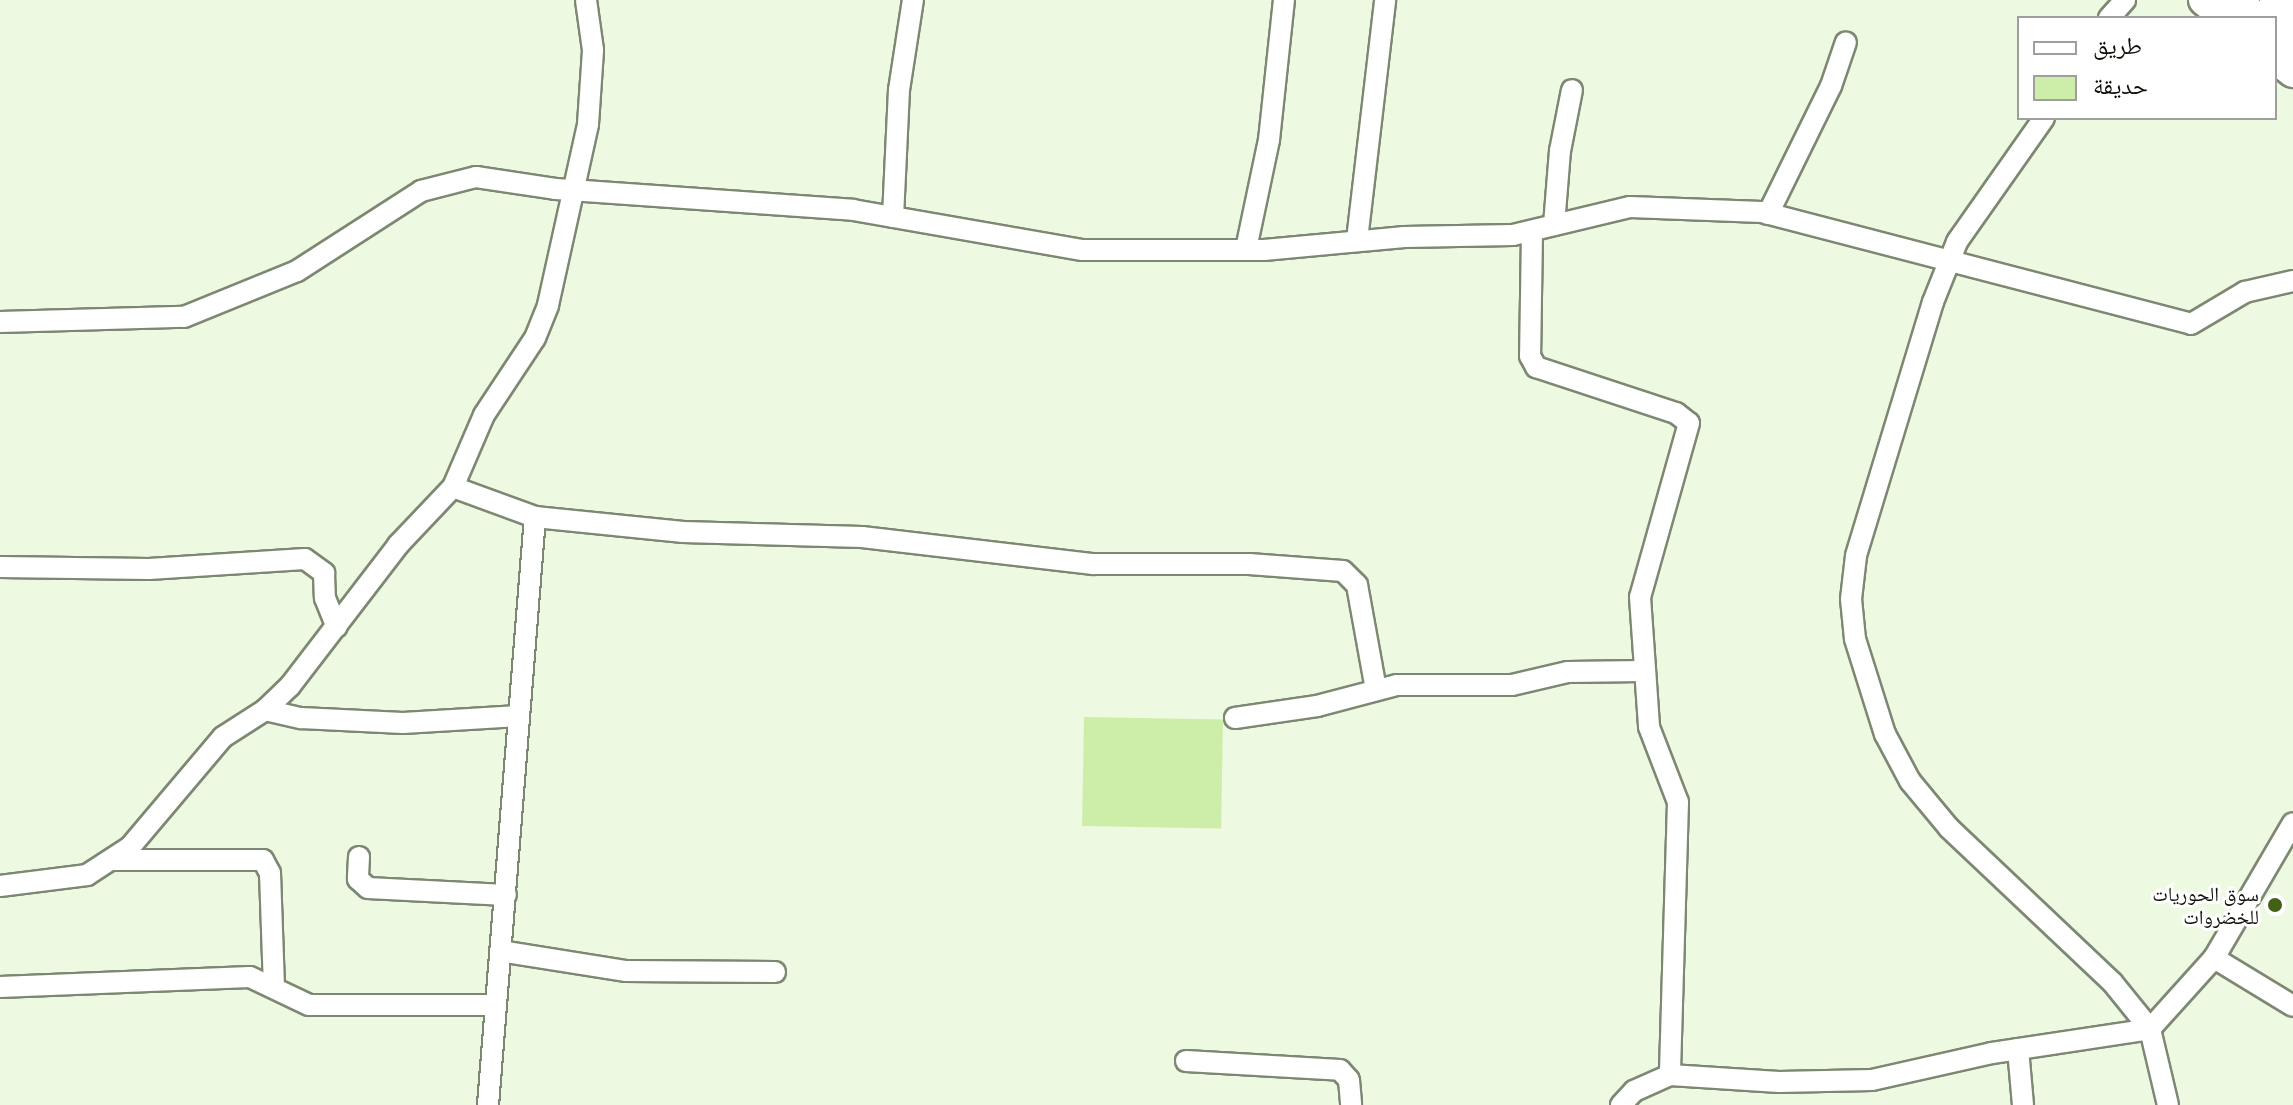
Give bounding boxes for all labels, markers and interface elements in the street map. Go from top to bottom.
legend [2017,16,2277,120]
text: طريق [2093,32,2142,60]
text: حديقة [2093,72,2148,100]
place label: سوق الحوريات للخضروات [2152,882,2259,929]
marker: سوق الحوريات للخضروات [2266,896,2284,914]

